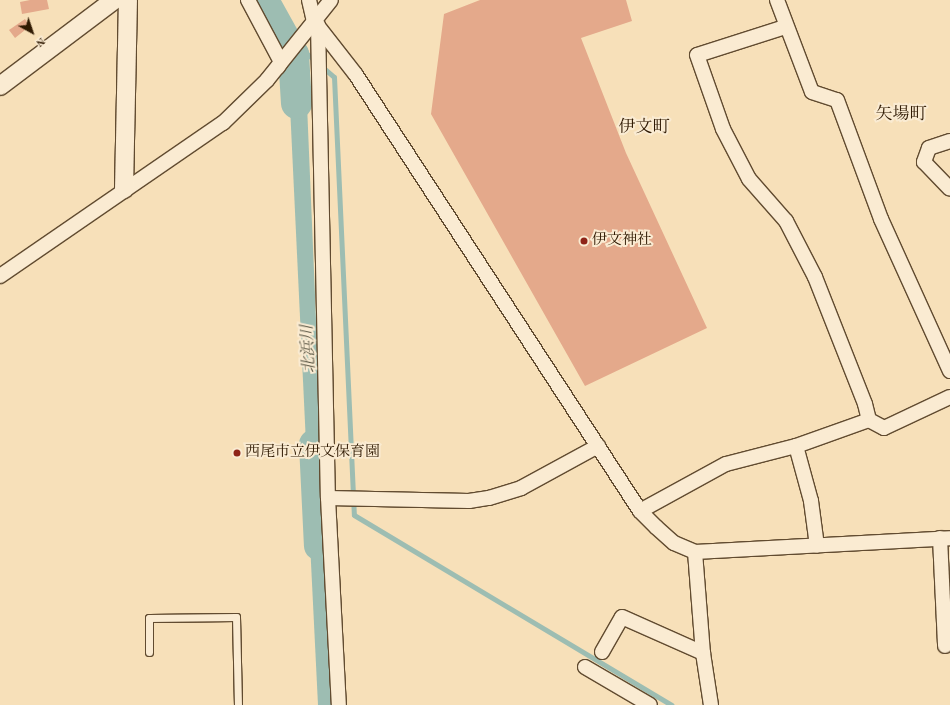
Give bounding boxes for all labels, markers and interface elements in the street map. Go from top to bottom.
north arrow [12,12,52,52]
text: N [33,35,47,48]
district label: 矢場町 [876,105,926,125]
district label: 伊文町 [619,118,669,138]
place label: 伊文神社 [592,232,652,250]
marker: 伊文神社 [579,236,589,246]
water label: 北浜川 [298,325,320,373]
place label: 西尾市立伊文保育園 [245,444,380,462]
marker: 西尾市立伊文保育園 [232,448,242,458]

